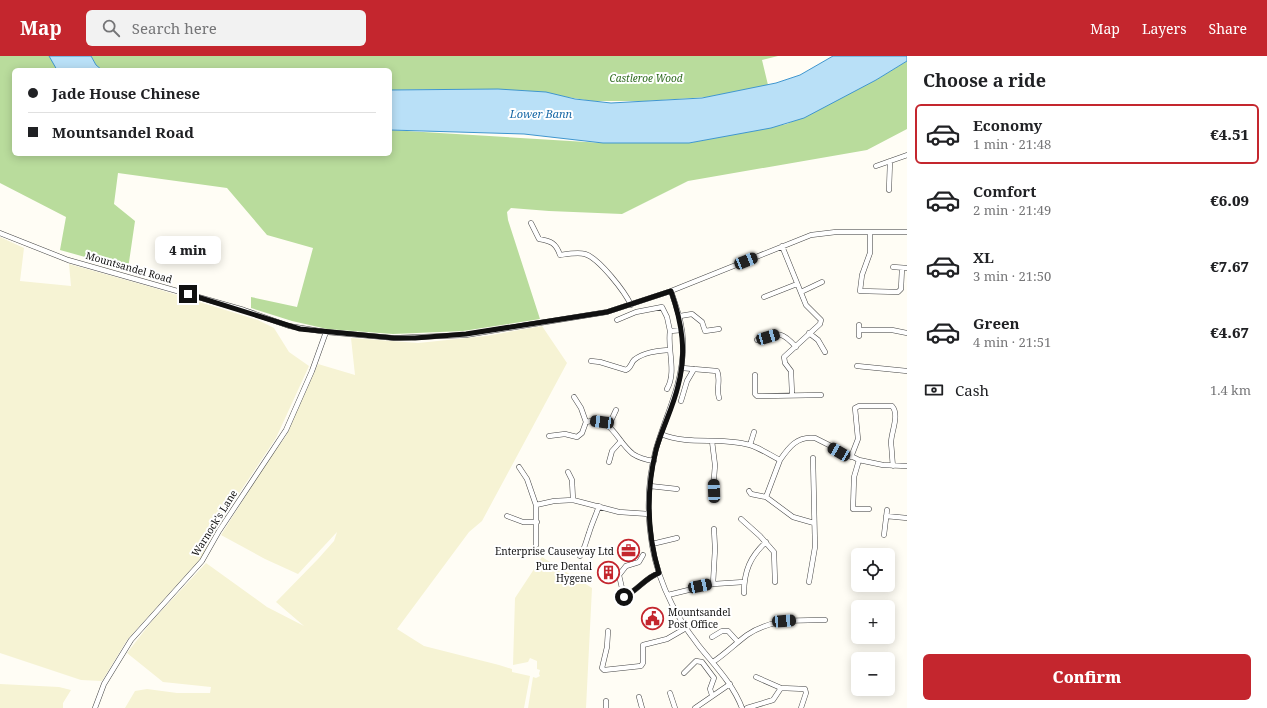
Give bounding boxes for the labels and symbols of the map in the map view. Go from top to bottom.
park label: Castleroe Wood [609,71,683,85]
water label: Lower Bann [509,106,573,121]
callout: 4 min [155,236,221,264]
street label: Mountsandel Road [84,248,174,286]
car [733,251,759,271]
route end [179,285,197,303]
car [755,328,781,346]
car [589,415,615,429]
car [826,441,852,463]
car [708,479,720,503]
street label: Warnock's Lane [188,487,240,559]
office icon: Enterprise Causeway Ltd [616,538,642,564]
place label: Enterprise Causeway Ltd [495,544,614,558]
place label: Pure Dental Hygene [536,559,592,585]
building icon: Pure Dental Hygene [595,559,621,585]
car [687,578,713,594]
route start [615,588,633,606]
public building icon: Mountsandel Post Office [640,605,666,631]
place label: Mountsandel Post Office [668,605,731,631]
car [772,614,796,628]

